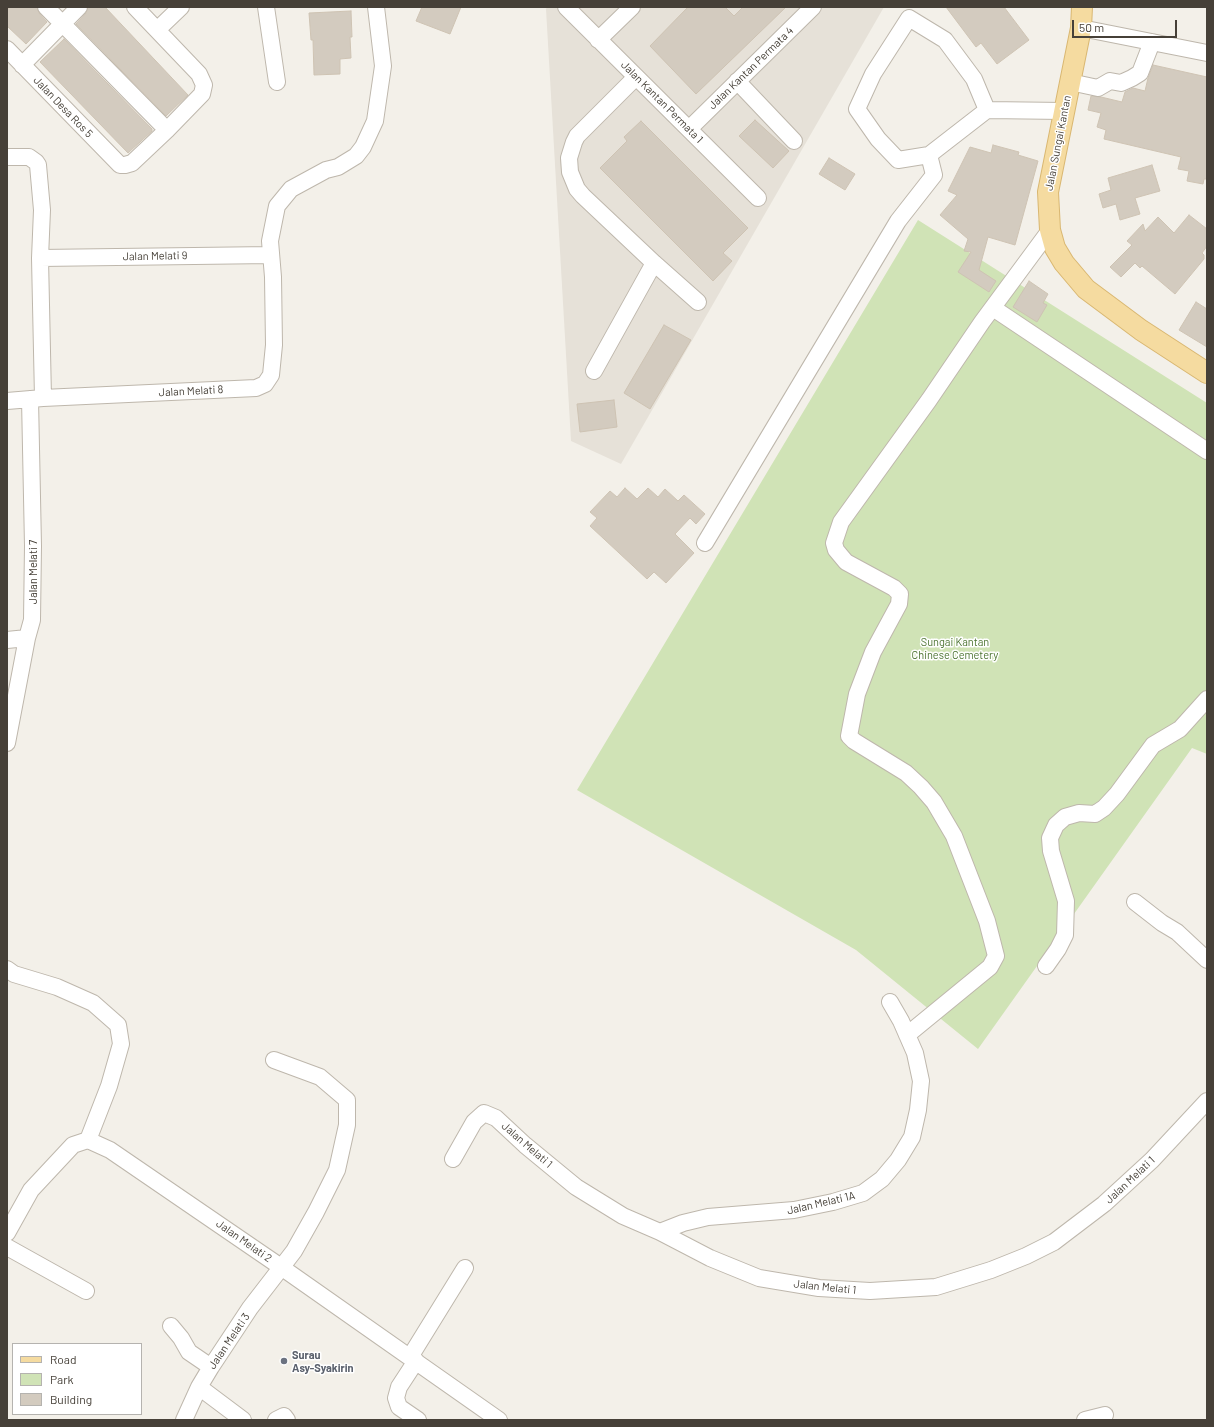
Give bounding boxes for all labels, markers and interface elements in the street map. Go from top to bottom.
scale bar [1074,12,1179,38]
text: 50 m [1079,20,1104,34]
street label: Jalan Kantan Permata 4 [706,24,796,112]
street label: Jalan Kantan Permata 1 [618,58,706,146]
street label: Jalan Desa Ros 5 [31,74,95,140]
street label: Jalan Sungai Kantan [1042,94,1074,192]
street label: Jalan Melati 9 [122,249,188,263]
street label: Jalan Melati 8 [158,383,224,399]
street label: Jalan Melati 7 [26,540,40,604]
park label: Sungai Kantan Chinese Cemetery [912,635,998,661]
street label: Jalan Melati 1 [499,1119,555,1171]
street label: Jalan Melati 1 [1102,1154,1158,1206]
street label: Jalan Melati 1A [786,1189,856,1217]
street label: Jalan Melati 2 [214,1217,274,1265]
street label: Jalan Melati 1 [793,1277,857,1297]
street label: Jalan Melati 3 [205,1310,253,1372]
legend [12,1343,142,1415]
place label: Surau Asy-Syakirin [292,1348,353,1374]
text: Road [50,1352,77,1366]
marker: Surau Asy-Syakirin [279,1356,289,1366]
text: Park [50,1372,74,1386]
text: Building [50,1392,92,1406]

